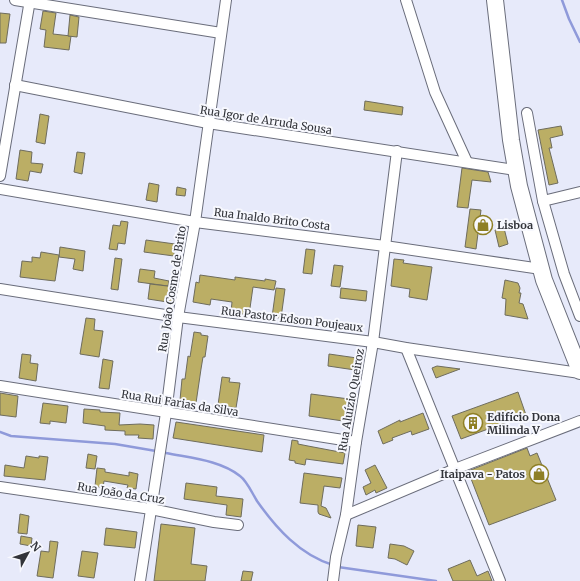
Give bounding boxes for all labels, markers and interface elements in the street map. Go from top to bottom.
street label: Rua Igor de Arruda Sousa [199,103,333,137]
street label: Rua Inaldo Brito Costa [213,205,331,233]
shop icon: Lisboa [472,214,494,236]
place label: Lisboa [497,218,533,232]
street label: Rua João Cosme de Brito [155,224,189,353]
street label: Rua Pastor Edson Poujeaux [220,303,364,335]
street label: Rua Aluízio Queiroz [335,347,367,453]
street label: Rua Rui Farias da Silva [120,387,240,419]
place label: Edifício Dona Milinda V [487,410,560,437]
building icon: Edifício Dona Milinda V [462,412,484,434]
shop icon: Itaipava - Patos [528,463,550,485]
place label: Itaipava - Patos [440,467,525,481]
street label: Rua João da Cruz [76,479,166,507]
north arrow [8,533,48,573]
text: N [28,539,44,555]

